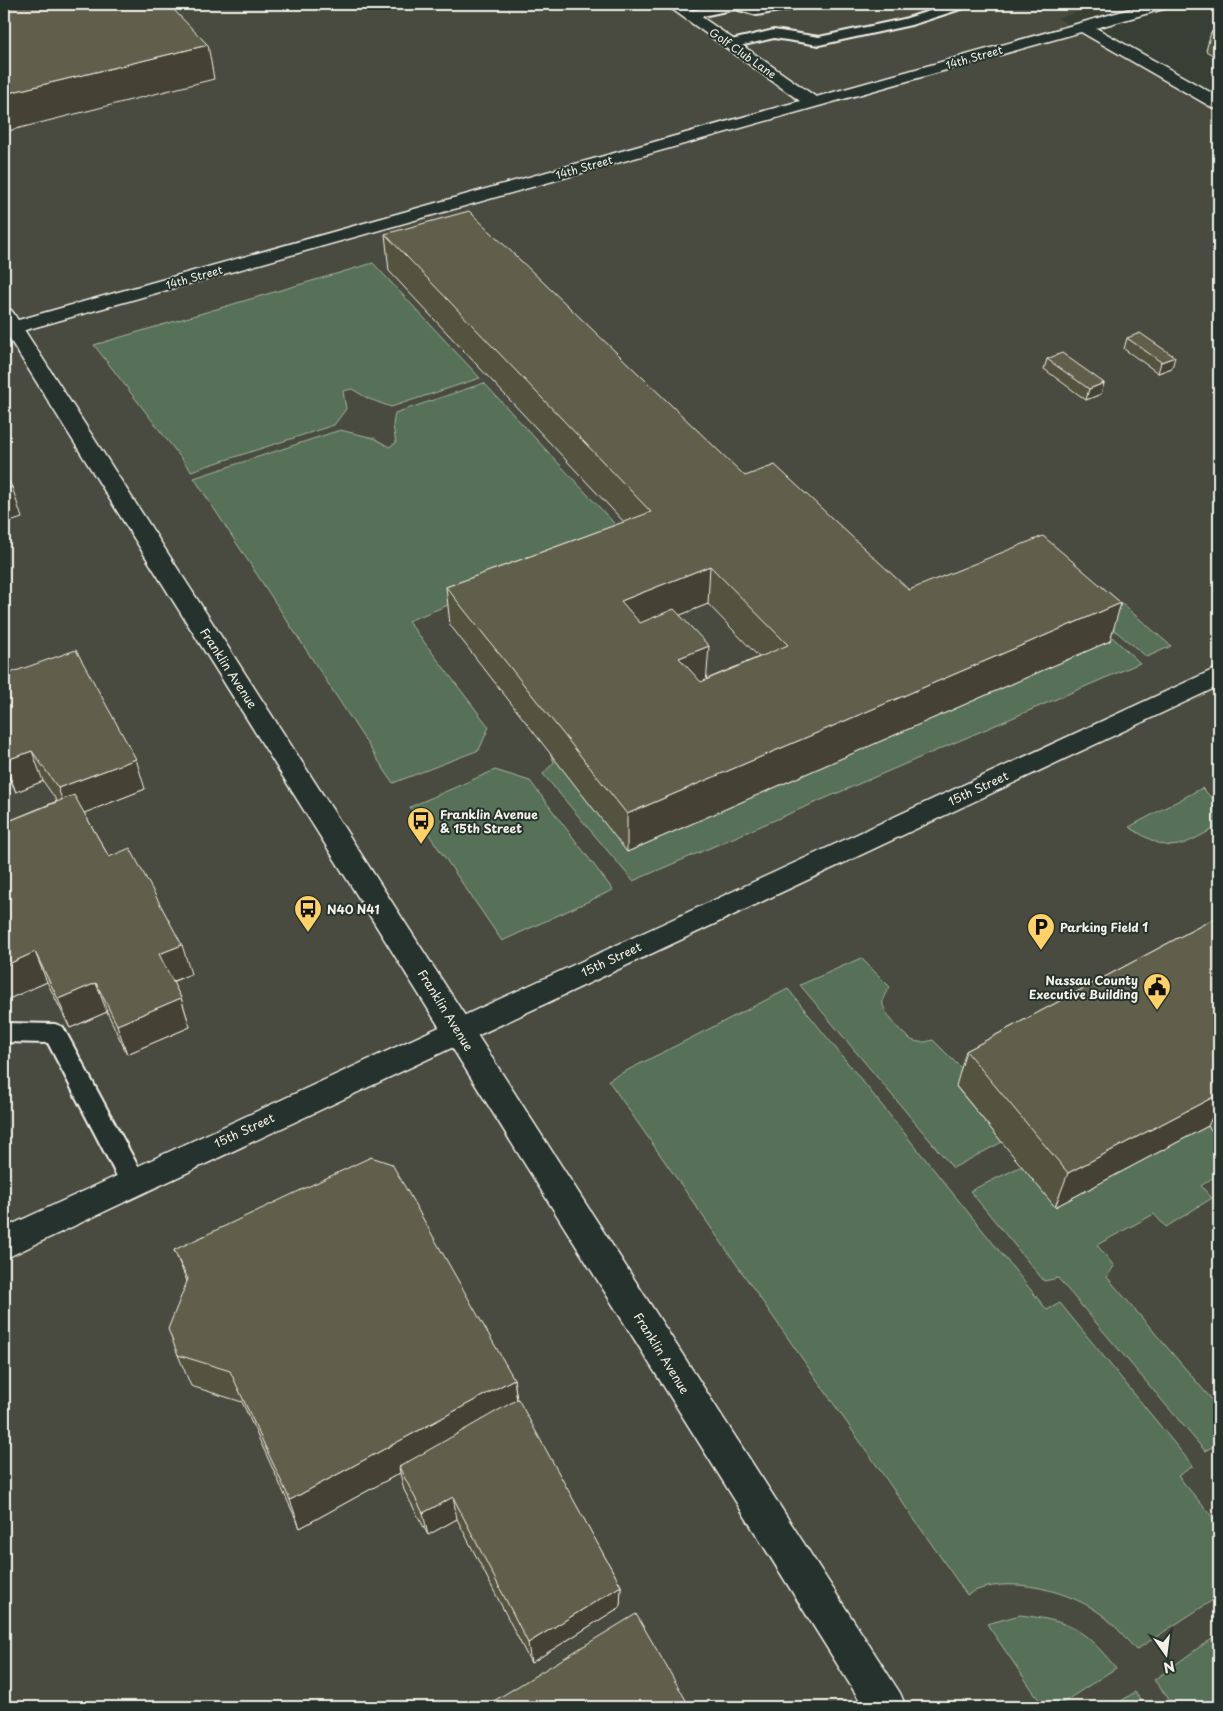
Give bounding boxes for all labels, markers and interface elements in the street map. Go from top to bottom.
street label: Golf Club Lane [706,24,780,82]
street label: 14th Street [943,41,1005,73]
street label: 14th Street [553,151,615,183]
street label: 14th Street [163,261,225,293]
street label: Franklin Avenue [196,624,262,712]
street label: 15th Street [945,766,1011,810]
place label: Franklin Avenue & 15th Street [440,805,538,837]
bus stop icon: Franklin Avenue & 15th Street [406,806,436,845]
bus stop icon: N40 N41 [293,894,323,933]
place label: N40 N41 [327,900,380,918]
parking icon: Parking Field 1 [1026,912,1056,951]
place label: Parking Field 1 [1060,918,1148,936]
street label: 15th Street [578,937,644,981]
street label: Franklin Avenue [414,966,478,1054]
place label: Nassau County Executive Building [1029,971,1138,1003]
public building icon: Nassau County Executive Building [1142,972,1172,1011]
street label: 15th Street [211,1108,277,1152]
street label: Franklin Avenue [630,1309,694,1397]
north arrow [1140,1628,1190,1678]
text: N [1161,1656,1177,1679]

